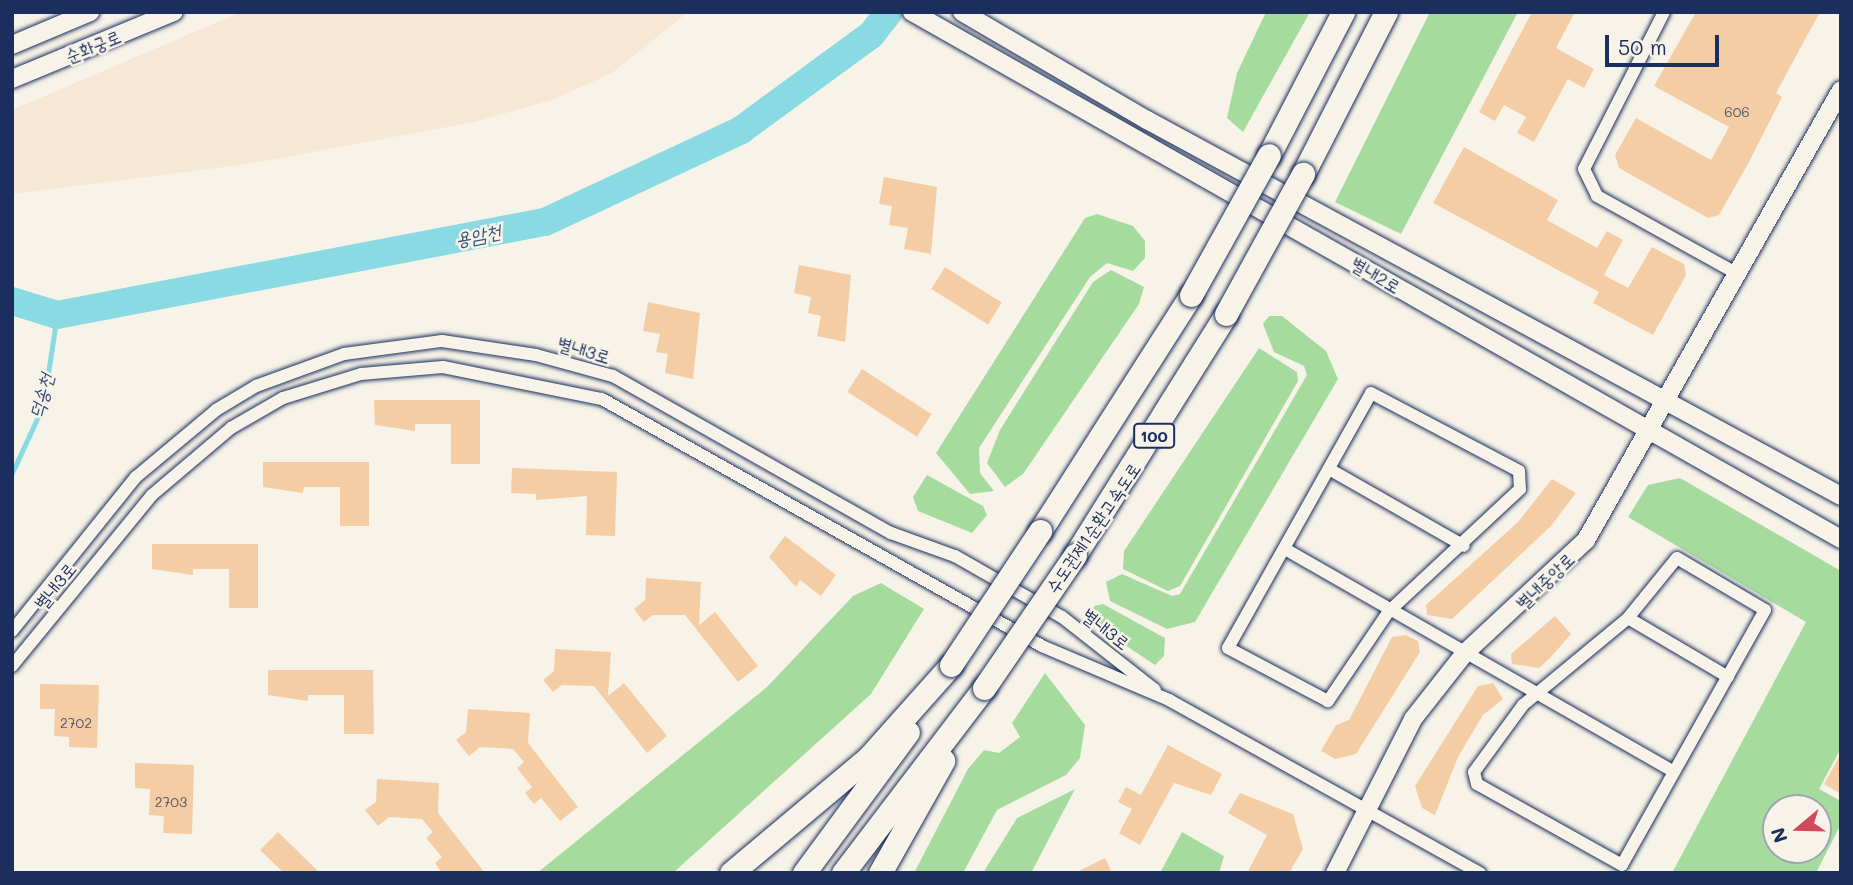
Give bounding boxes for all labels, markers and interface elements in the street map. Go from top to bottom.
scale bar [1608,21,1722,65]
street label: 순화궁로 [62,25,124,67]
text: 50 m [1618,33,1667,60]
house number: 606 [1724,104,1750,120]
water label: 용암천 [453,219,503,251]
street label: 별내2로 [1347,252,1405,298]
street label: 별내3로 [555,332,613,368]
water label: 덕송천 [24,371,58,421]
road number: 100 [1133,424,1175,448]
street label: 수도권제1순환고속도로 [1041,459,1145,597]
street label: 별내중앙로 [1511,548,1579,614]
street label: 별내3로 [30,558,80,614]
street label: 별내3로 [1078,604,1134,654]
house number: 2702 [60,715,92,731]
house number: 2703 [155,794,187,810]
north arrow [1762,794,1832,864]
text: N [1764,824,1793,846]

